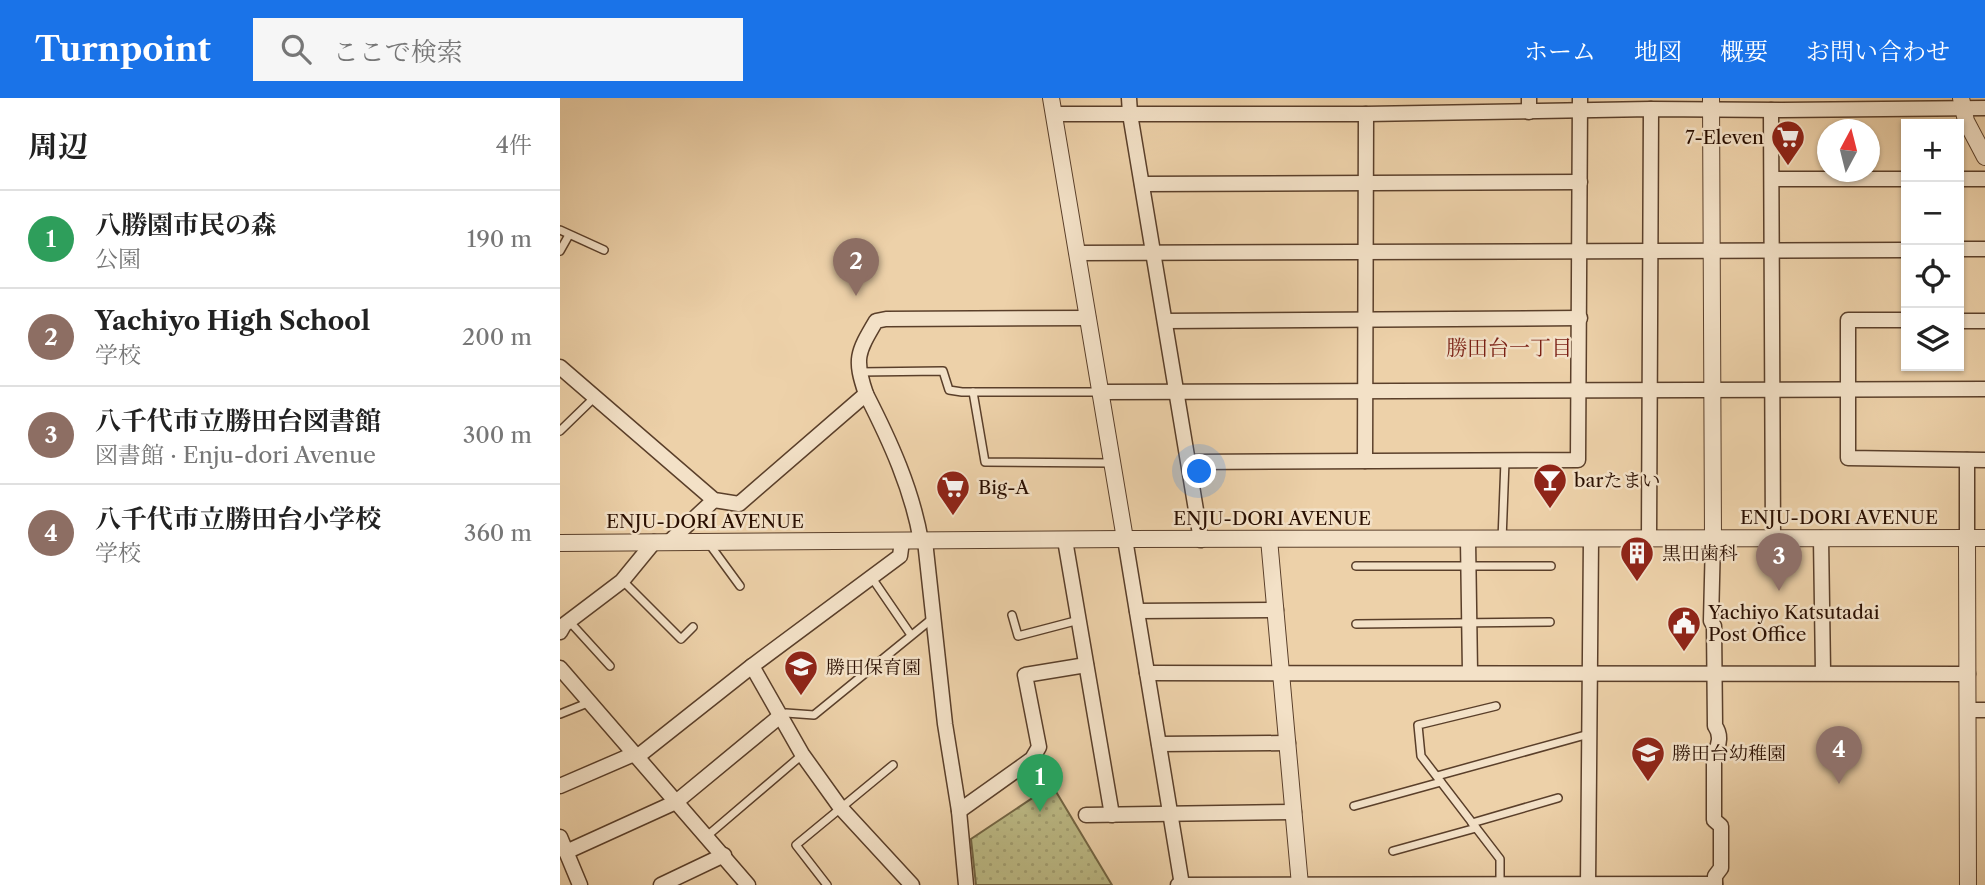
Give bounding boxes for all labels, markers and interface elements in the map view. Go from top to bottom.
search box [253,18,743,81]
text: Turnpoint [35,29,211,70]
icon: search [277,30,315,68]
text: ここで検索 [333,36,463,68]
text: ホーム [1524,37,1596,66]
text: 地図 [1634,37,1682,66]
text: 概要 [1720,37,1768,66]
text: お問い合わせ [1806,37,1950,66]
supermarket icon: 7-Eleven [1769,118,1807,167]
north arrow [1817,119,1880,182]
map controls [1901,119,1964,371]
button: + [1901,119,1964,182]
place label: 7-Eleven [1685,126,1764,149]
text: 周辺 [28,128,88,165]
text: 4件 [496,131,532,159]
button: − [1901,182,1964,245]
text: 八勝園市民の森 [95,209,277,241]
text: 1 [46,225,56,253]
text: 190 m [467,225,532,253]
pin: 2 [833,238,879,296]
text: 公園 [95,245,141,273]
button: locate [1901,245,1964,308]
text: Yachiyo High School [95,305,370,337]
button: layers [1901,308,1964,371]
text: 2 [44,323,58,351]
text: 200 m [462,323,532,351]
district label: 勝田台一丁目 [1446,335,1572,360]
text: 学校 [95,341,141,369]
text: 八千代市立勝田台図書館 [95,405,381,437]
text: 3 [45,421,58,449]
text: 300 m [463,421,532,449]
text: 図書館 · Enju-dori Avenue [95,441,376,469]
your location [1182,454,1216,488]
bar icon: barたまい [1531,461,1569,510]
supermarket icon: Big-A [934,468,972,517]
place label: barたまい [1574,469,1661,492]
place label: Big-A [978,476,1030,499]
text: 八千代市立勝田台小学校 [95,503,381,535]
street label: ENJU-DORI AVENUE [1740,506,1938,529]
street label: ENJU-DORI AVENUE [1173,507,1371,530]
street label: ENJU-DORI AVENUE [606,510,804,533]
text: 4 [44,519,58,547]
text: 360 m [464,519,532,547]
pin: 3 [1756,533,1802,591]
building icon: 黒田歯科 [1618,534,1656,583]
text: 学校 [95,539,141,567]
place label: 黒田歯科 [1662,542,1738,565]
place label: Yachiyo Katsutadai Post Office [1707,601,1880,646]
public building icon: Yachiyo Katsutadai Post Office [1665,604,1703,653]
school or university icon: 勝田保育園 [782,648,820,697]
place label: 勝田保育園 [826,656,921,679]
pin: 4 [1816,726,1862,784]
school or university icon: 勝田台幼稚園 [1629,734,1667,783]
place label: 勝田台幼稚園 [1672,742,1786,765]
pin: 1 [1017,754,1063,812]

